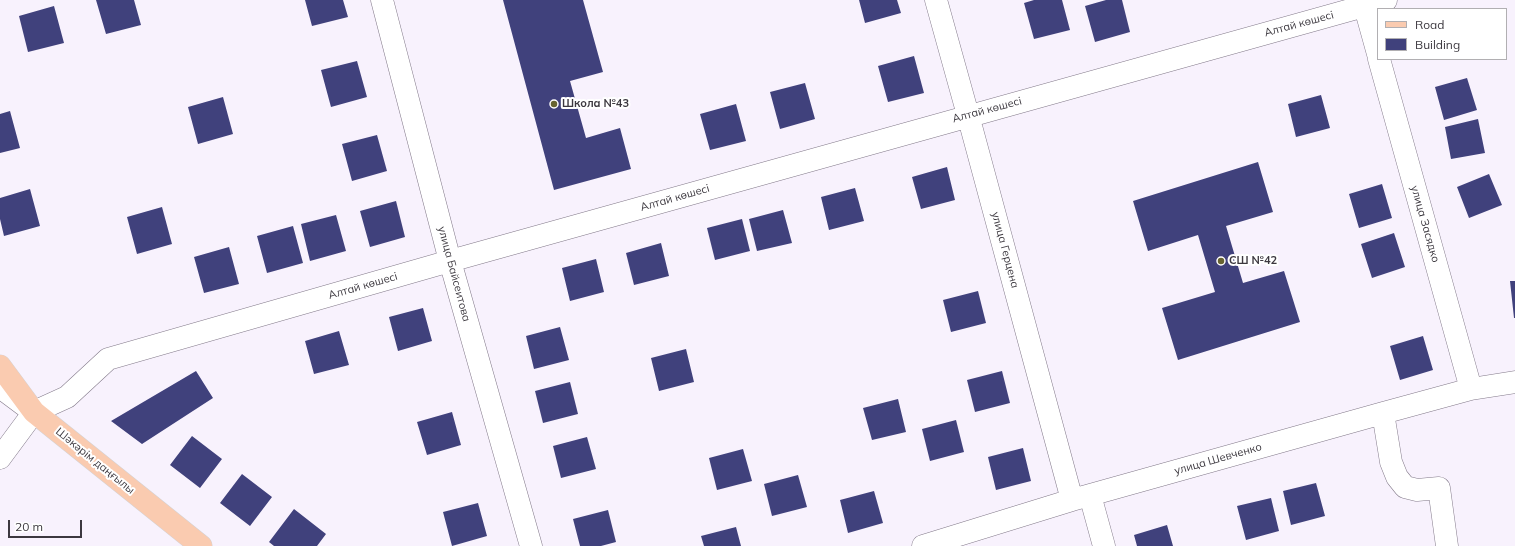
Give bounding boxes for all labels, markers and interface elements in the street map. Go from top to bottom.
street label: Алтай көшесі [1263,8,1335,40]
legend [1377,8,1507,60]
text: Road [1415,17,1444,32]
text: Building [1415,37,1460,52]
street label: Алтай көшесі [951,94,1023,126]
place label: Школа №43 [562,97,629,111]
marker: Школа №43 [549,99,559,109]
street label: Алтай көшесі [639,182,711,214]
street label: улица Засядко [1408,184,1442,264]
street label: улица Герцена [988,210,1022,290]
street label: улица Байсеитова [435,225,473,323]
place label: СШ №42 [1229,254,1277,268]
marker: СШ №42 [1216,256,1226,266]
street label: Алтай көшесі [327,270,399,302]
street label: Шәкәрім даңғылы [53,425,137,497]
street label: улица Шевченко [1173,440,1263,478]
scale bar [10,512,84,538]
text: 20 m [15,519,43,534]

